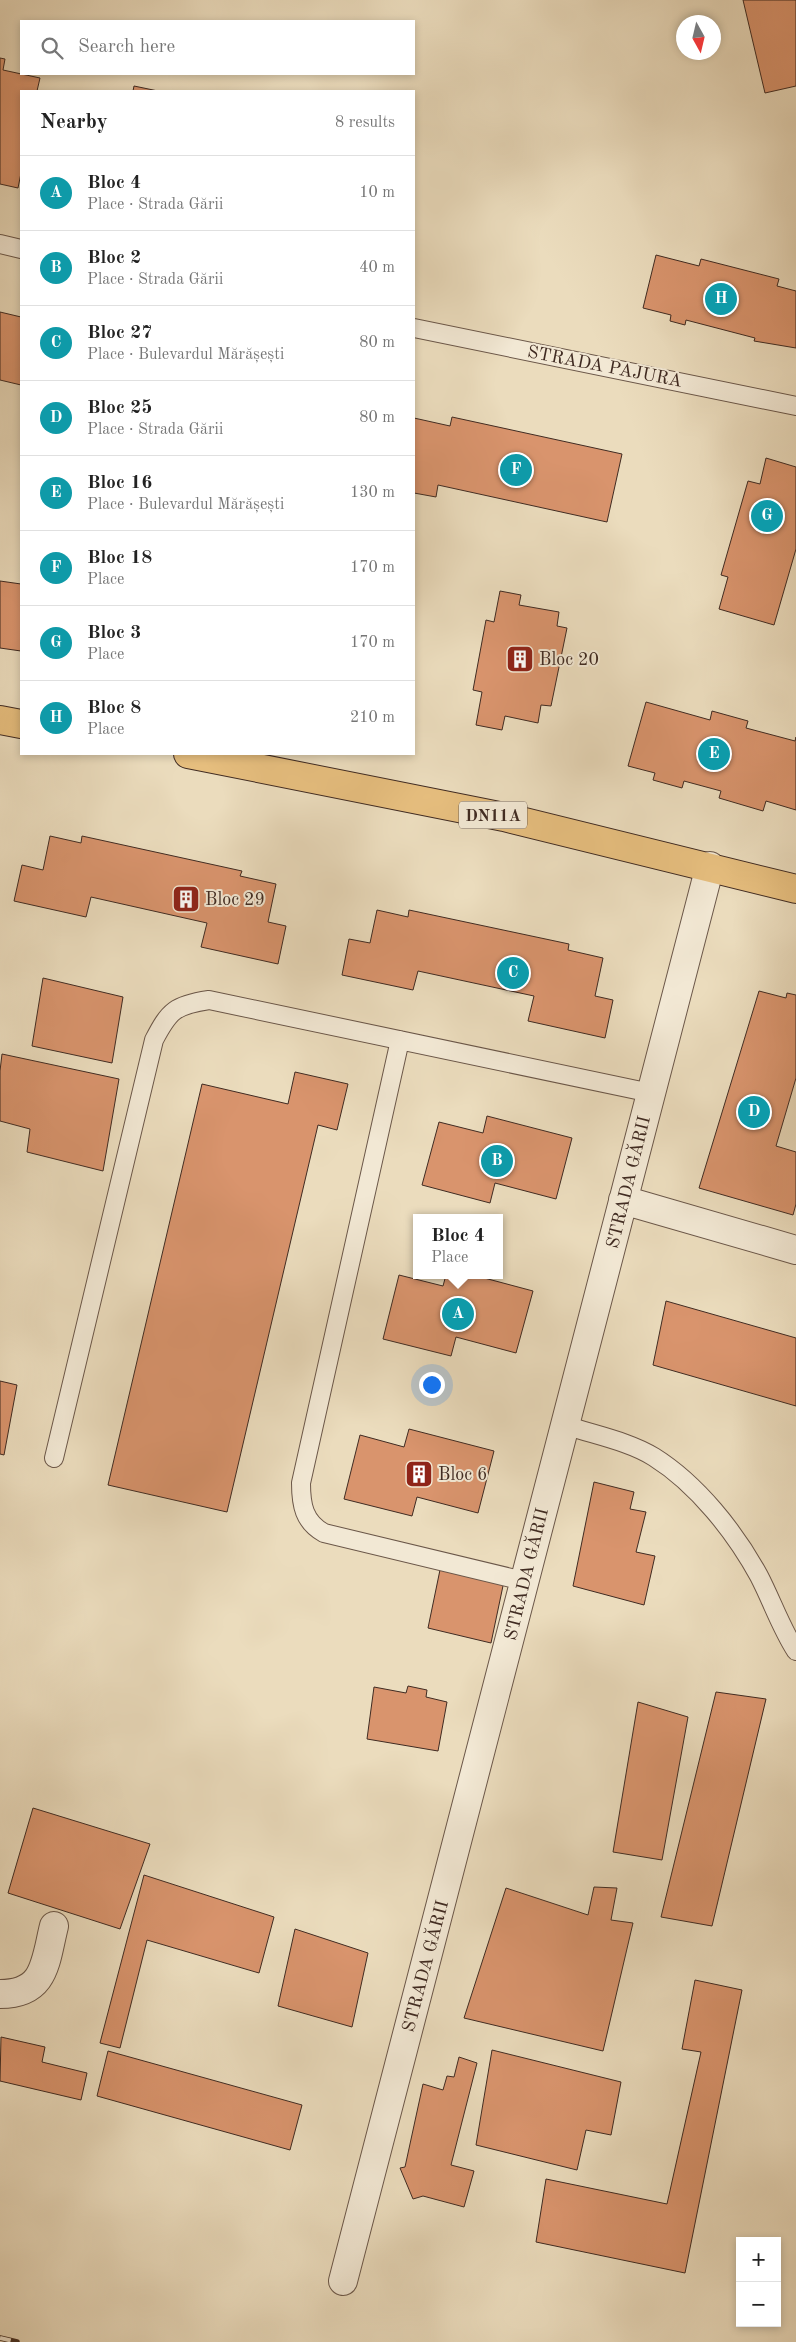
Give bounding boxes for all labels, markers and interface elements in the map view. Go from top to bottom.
north arrow [676,15,721,60]
search box [20,20,415,75]
icon: search [38,34,66,62]
text: Search here [78,38,175,57]
text: Nearby [40,112,108,133]
text: 8 results [335,115,395,131]
text: Bloc 4 [87,174,141,193]
text: A [50,185,62,201]
text: 10 m [359,185,395,201]
text: Place · Strada Gării [87,197,223,213]
text: Bloc 2 [87,249,141,268]
text: B [50,260,62,276]
text: 40 m [359,260,395,276]
text: Place · Strada Gării [87,272,223,288]
pin: H [705,280,737,318]
text: Bloc 27 [87,324,152,343]
text: C [51,335,61,351]
text: 80 m [359,335,395,351]
street label: STRADA PAJURA [526,343,684,391]
text: Place · Bulevardul Mărășești [87,347,284,363]
text: Bloc 25 [87,399,152,418]
text: D [50,410,62,426]
text: 80 m [359,410,395,426]
text: Place · Strada Gării [87,422,223,438]
pin: F [500,451,532,489]
text: Bloc 16 [87,474,152,493]
text: E [50,485,62,501]
text: 130 m [350,485,395,501]
text: Place · Bulevardul Mărășești [87,497,284,513]
pin: G [751,497,783,535]
text: Bloc 18 [87,549,152,568]
text: F [51,560,61,576]
text: 170 m [350,560,395,576]
text: Place [87,572,124,588]
text: Bloc 3 [87,624,141,643]
text: G [50,635,62,651]
text: 170 m [350,635,395,651]
building icon: Bloc 20 [505,644,535,674]
text: Place [87,647,124,663]
place label: Bloc 20 [539,651,599,669]
text: Bloc 8 [87,699,141,718]
text: H [49,710,63,726]
text: 210 m [350,710,395,726]
text: Place [87,722,124,738]
pin: E [698,735,730,773]
road number: DN11A [459,802,527,828]
building icon: Bloc 29 [171,884,201,914]
place label: Bloc 29 [205,891,265,909]
pin: C [497,954,529,992]
pin: D [738,1093,770,1131]
street label: STRADA GĂRII [600,1113,654,1250]
pin: B [481,1142,513,1180]
popup [413,1214,503,1279]
text: Bloc 4 [431,1227,485,1246]
text: Place [431,1250,468,1266]
pin: A [442,1295,474,1333]
your location [419,1372,445,1398]
building icon: Bloc 6 [404,1459,434,1489]
place label: Bloc 6 [438,1466,488,1484]
street label: STRADA GĂRII [498,1505,552,1642]
street label: STRADA GĂRII [396,1897,452,2034]
map controls [736,2237,781,2327]
button: + [736,2237,781,2282]
button: − [736,2282,781,2327]

